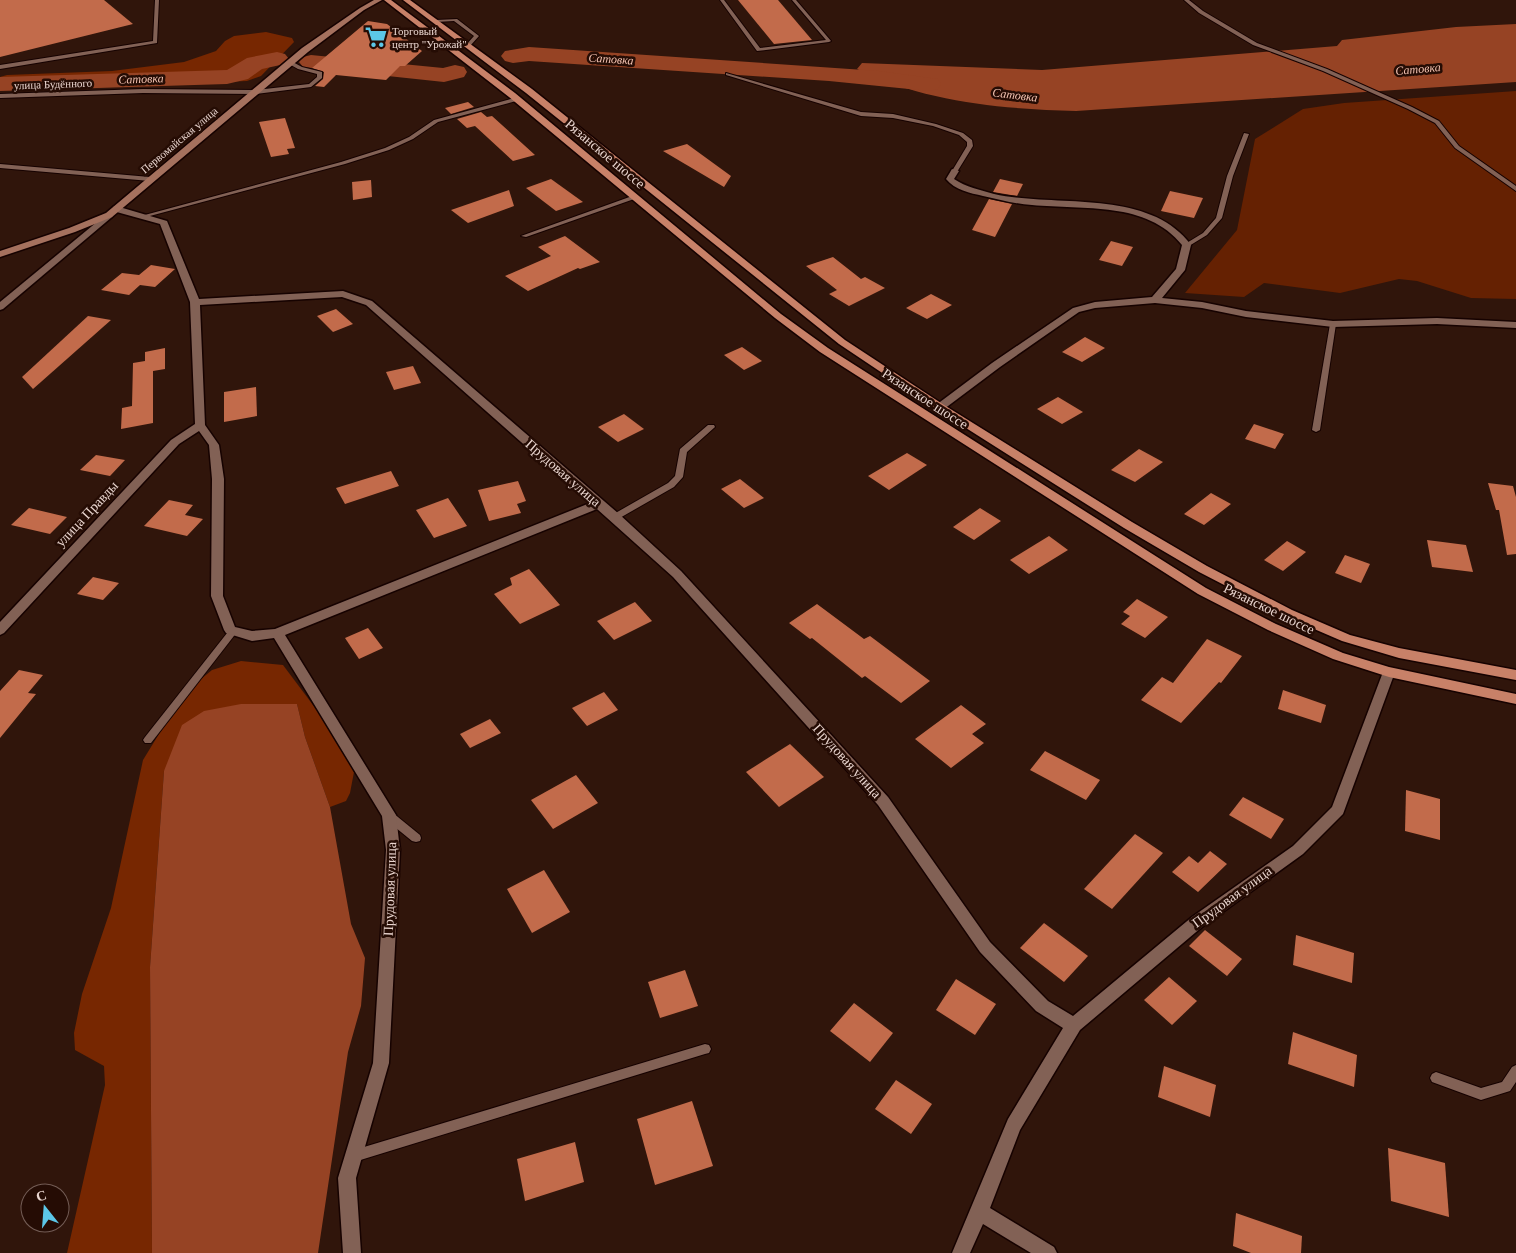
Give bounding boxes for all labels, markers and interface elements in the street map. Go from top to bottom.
supermarket icon: Торговый центр "Урожай" [363,24,389,50]
place label: Торговый центр "Урожай" [392,25,467,50]
water label: Сатовка [588,50,634,68]
water label: Сатовка [1395,60,1441,78]
water label: Сатовка [118,71,164,87]
street label: улица Будённого [14,77,93,91]
water label: Сатовка [992,85,1038,105]
street label: Первомайская улица [138,104,220,176]
street label: Рязанское шоссе [562,116,648,192]
street label: Рязанское шоссе [879,366,971,432]
street label: Прудовая улица [522,436,604,510]
street label: улица Правды [53,478,122,550]
street label: Рязанское шоссе [1221,581,1317,637]
street label: Прудовая улица [810,721,885,802]
street label: Прудовая улица [381,841,399,936]
street label: Прудовая улица [1189,863,1275,931]
north arrow [20,1183,70,1233]
text: С [34,1187,48,1205]

